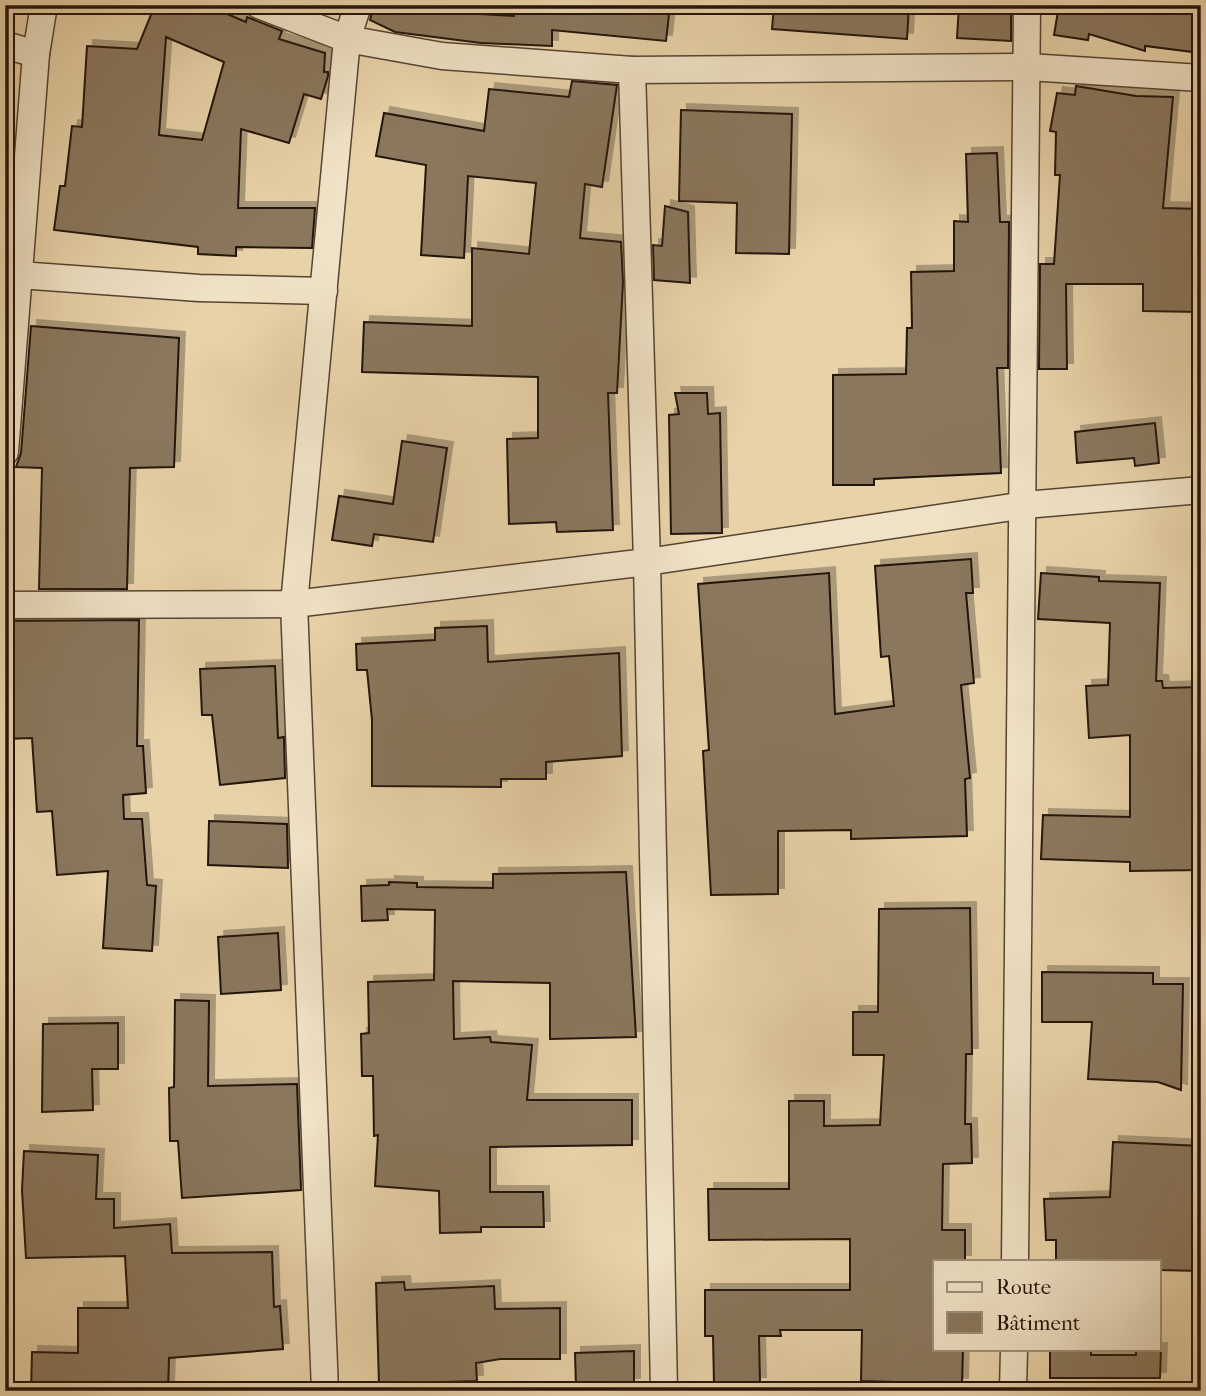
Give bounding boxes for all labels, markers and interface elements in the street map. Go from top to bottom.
legend [933,1260,1160,1350]
text: Route [996,1275,1051,1299]
text: Bâtiment [996,1311,1081,1335]

